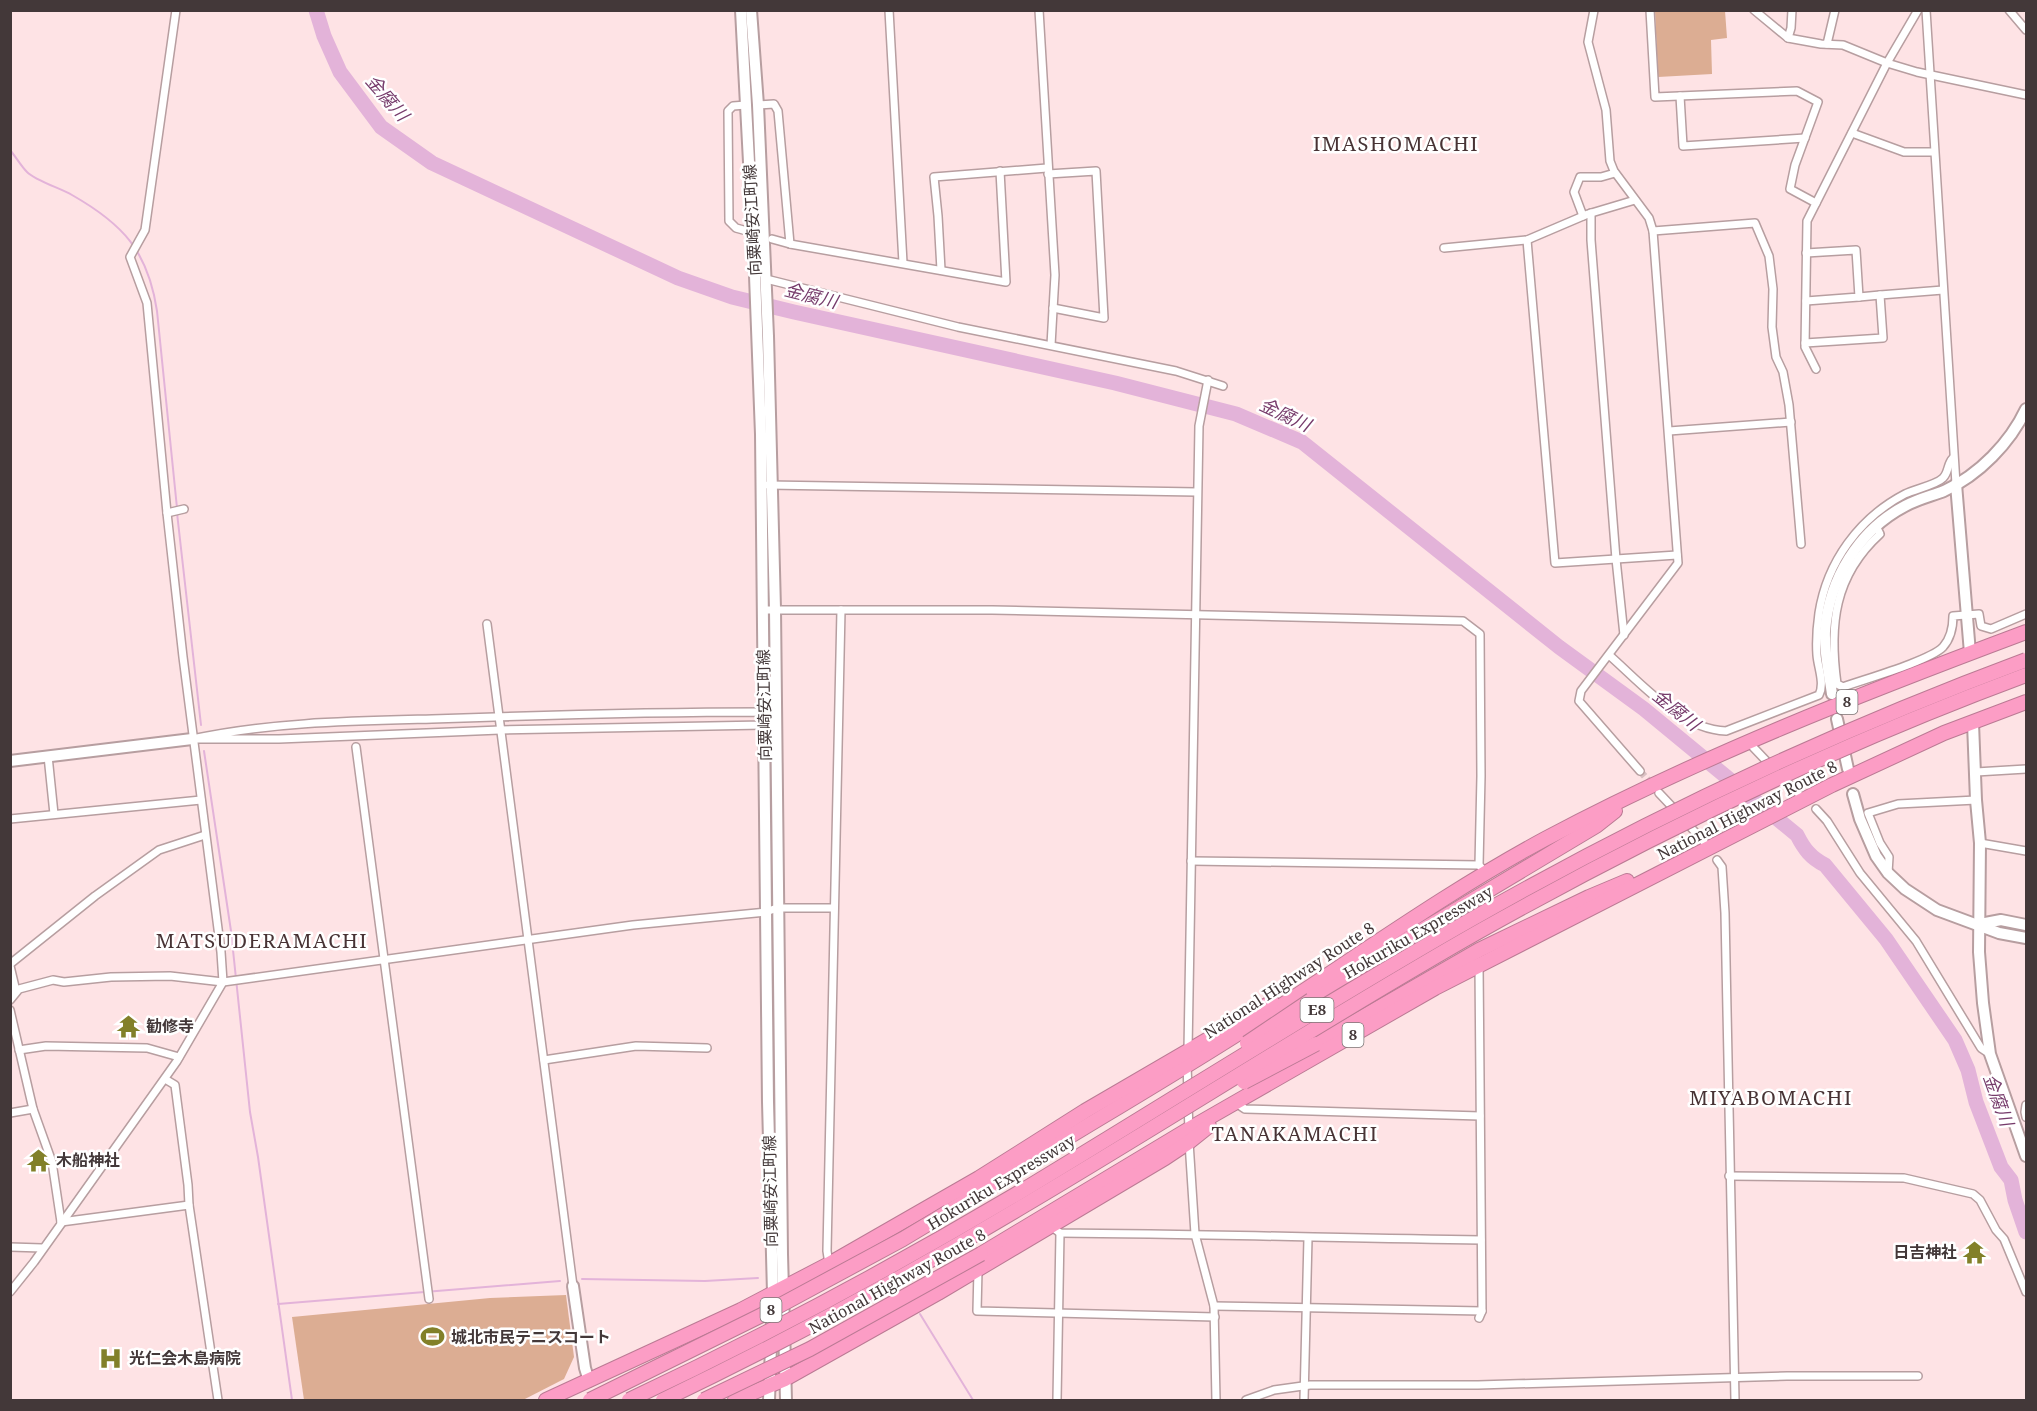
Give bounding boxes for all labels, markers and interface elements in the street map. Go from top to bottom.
water label: 金腐川 [361,69,416,127]
district label: IMASHOMACHI [1313,130,1479,157]
street label: 向粟崎安江町線 [738,163,766,277]
water label: 金腐川 [782,277,842,314]
water label: 金腐川 [1256,392,1317,437]
street label: 向粟崎安江町線 [752,649,776,761]
water label: 金腐川 [1648,683,1707,737]
road number: 8 [1836,690,1858,714]
street label: National Highway Route 8 [1653,755,1841,865]
street label: Hokuriku Expressway [1339,880,1497,984]
street label: National Highway Route 8 [1200,918,1378,1042]
district label: MATSUDERAMACHI [156,927,368,954]
road number: E8 [1300,998,1334,1022]
temple icon: 勧修寺 [115,1013,141,1039]
place label: 勧修寺 [146,1015,194,1037]
road number: 8 [1342,1023,1364,1047]
water label: 金腐川 [1978,1070,2020,1131]
district label: MIYABOMACHI [1689,1084,1853,1111]
district label: TANAKAMACHI [1211,1120,1379,1147]
street label: Hokuriku Expressway [923,1129,1080,1235]
street label: 向粟崎安江町線 [758,1135,782,1247]
temple icon: 木船神社 [25,1147,51,1173]
place label: 木船神社 [56,1149,120,1171]
street label: National Highway Route 8 [805,1223,989,1339]
temple icon: 日吉神社 [1962,1239,1988,1265]
place label: 日吉神社 [1893,1241,1957,1263]
road number: 8 [760,1298,782,1322]
sports icon: 城北市民テニスコート [420,1324,446,1350]
place label: 城北市民テニスコート [451,1326,611,1348]
hospital icon: 光仁会木島病院 [98,1345,124,1371]
place label: 光仁会木島病院 [129,1347,241,1369]

